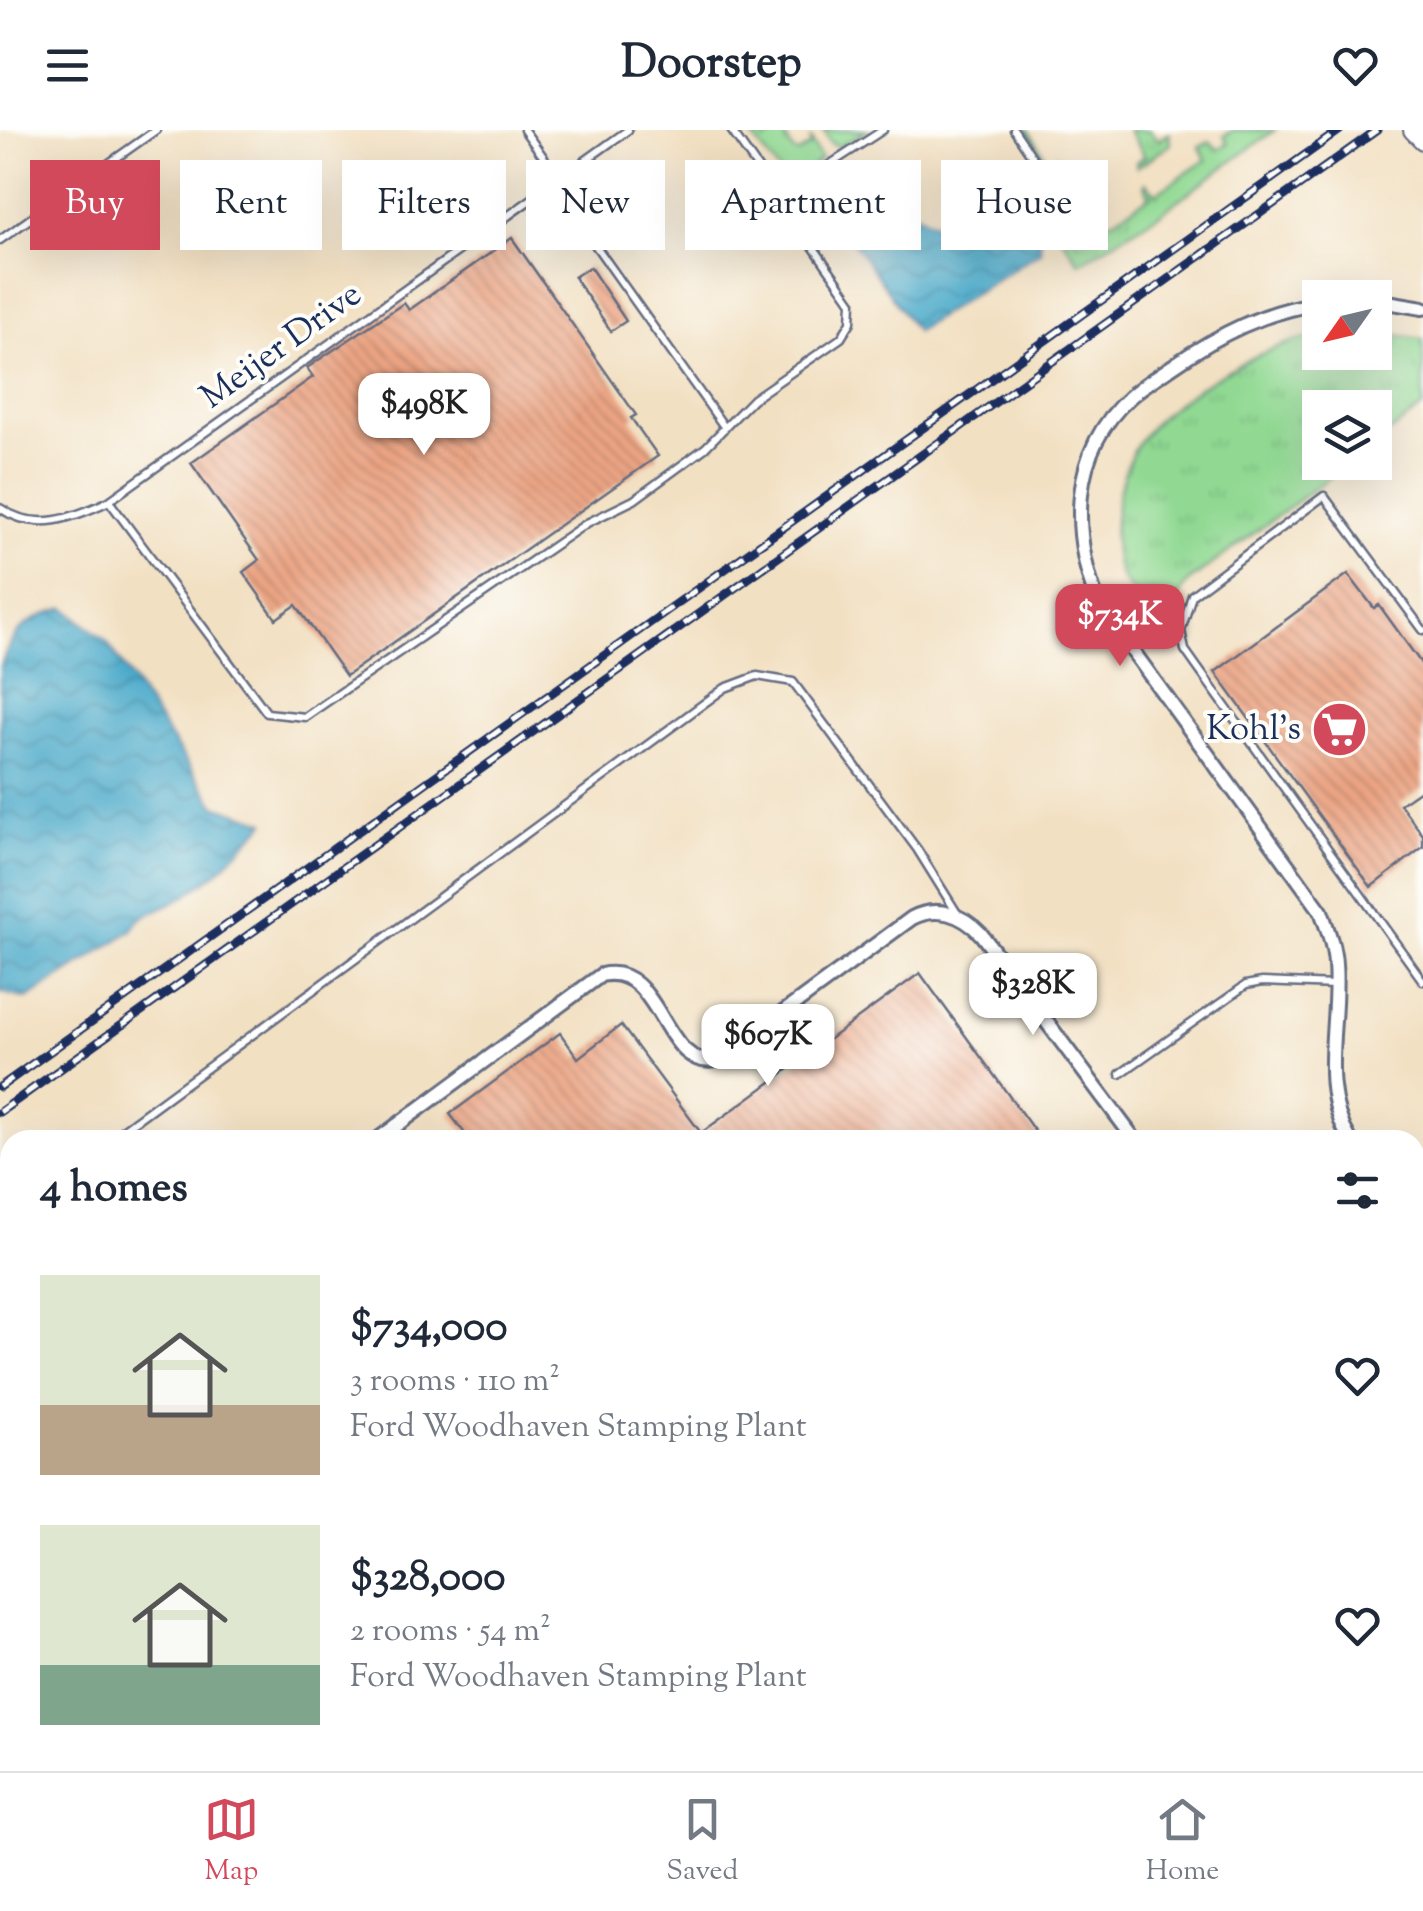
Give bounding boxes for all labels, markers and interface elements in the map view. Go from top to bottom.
text: Doorstep [621,33,802,98]
icon: menu [40,38,95,93]
icon: heart [1328,38,1383,93]
chip: Buy [30,160,160,250]
chip: Rent [180,160,322,250]
chip: Filters [342,160,506,250]
chip: New [526,160,665,250]
chip: Apartment [685,160,921,250]
chip: House [941,160,1108,250]
street label: Meijer Drive [191,271,373,423]
north arrow [1302,280,1392,370]
map controls [1302,280,1392,480]
pin: $498K [354,373,494,458]
text: $498K [380,382,468,428]
button: layers [1302,390,1392,480]
pin: $734K [1050,584,1190,669]
text: $734K [1077,593,1163,639]
supermarket icon: Kohl's [1310,700,1370,760]
place label: Kohl's [1206,705,1301,756]
pin: $328K [963,953,1103,1038]
text: $328K [991,962,1075,1008]
pin: $607K [698,1004,838,1089]
text: $607K [723,1013,813,1059]
text: 4 homes [40,1160,188,1220]
icon: filters [1330,1163,1385,1218]
text: $734,000 [350,1299,508,1359]
icon: home [120,1315,240,1435]
icon: heart [1330,1348,1385,1403]
text: 3 rooms · 110 m² [350,1359,560,1405]
text: Ford Woodhaven Stamping Plant [350,1405,807,1451]
text: $328,000 [350,1549,506,1609]
icon: home [120,1565,240,1685]
icon: heart [1330,1598,1385,1653]
text: 2 rooms · 54 m² [350,1609,551,1655]
text: Ford Woodhaven Stamping Plant [350,1655,807,1701]
tab: Map [204,1792,259,1892]
tab: Saved [666,1792,738,1892]
tab: Home [1146,1792,1219,1892]

